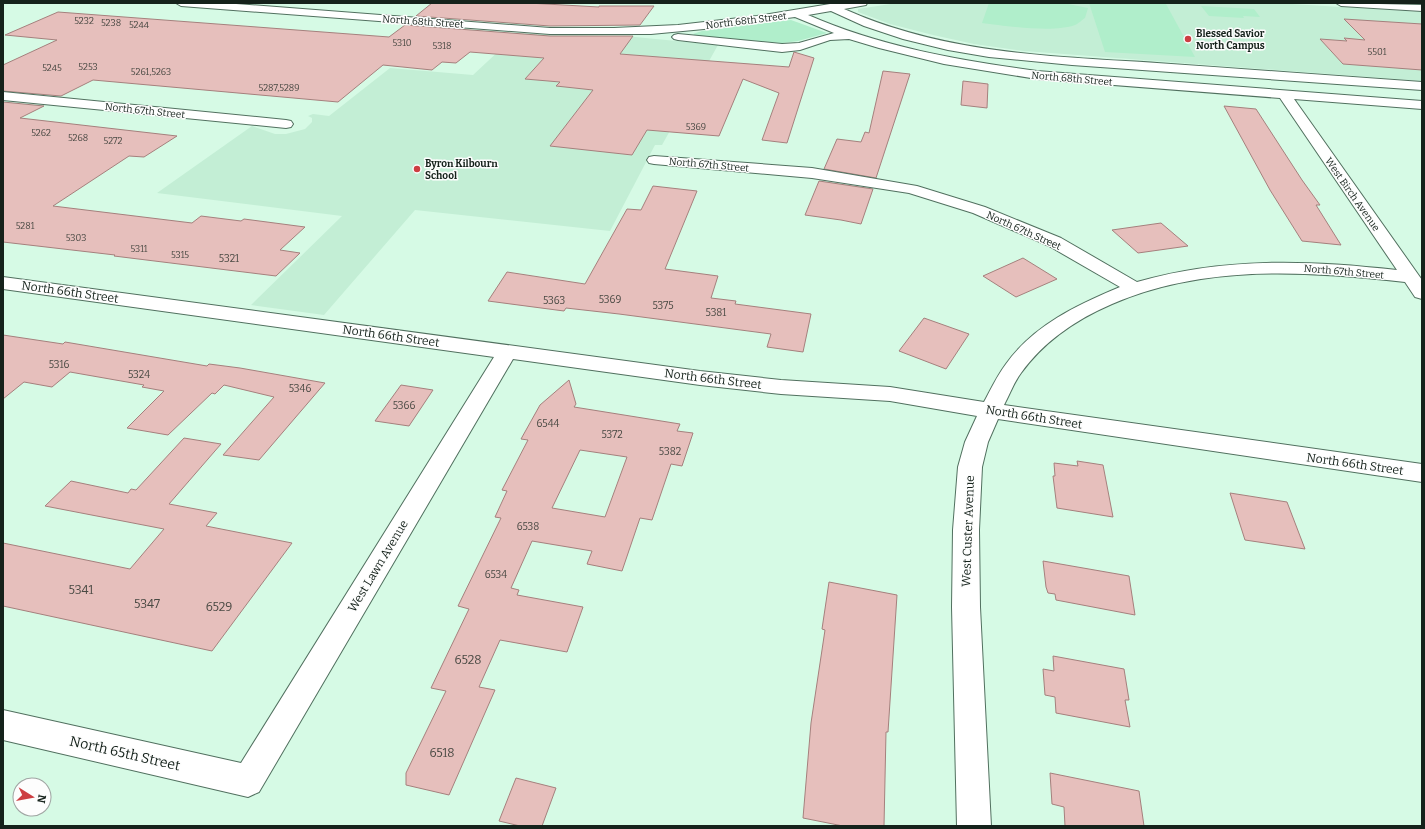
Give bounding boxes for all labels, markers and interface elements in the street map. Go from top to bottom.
street label: North 68th Street [705,10,788,32]
street label: North 68th Street [382,13,464,31]
house number: 5232 [74,16,94,26]
house number: 5238 [101,18,121,28]
house number: 5244 [129,20,150,30]
place label: Blessed Savior North Campus [1196,28,1265,52]
marker: Blessed Savior North Campus [1183,34,1193,44]
house number: 5310 [392,38,412,48]
house number: 5318 [433,41,451,51]
house number: 5501 [1367,47,1387,57]
house number: 5253 [78,62,98,72]
house number: 5245 [42,63,62,73]
house number: 5261,5263 [131,67,171,77]
street label: North 68th Street [1031,69,1113,89]
house number: 5287,5289 [259,83,300,93]
street label: North 67th Street [104,101,186,121]
house number: 5369 [686,122,706,132]
house number: 5262 [31,128,51,138]
house number: 5268 [68,133,88,143]
house number: 5272 [104,136,123,146]
street label: West Birch Avenue [1322,155,1382,234]
street label: North 67th Street [668,156,750,175]
place label: Byron Kilbourn School [425,158,498,182]
marker: Byron Kilbourn School [412,164,422,174]
street label: North 67th Street [984,209,1063,253]
house number: 5281 [16,221,35,231]
house number: 5303 [66,233,86,243]
house number: 5311 [130,244,148,254]
house number: 5315 [171,250,189,260]
house number: 5321 [219,253,239,265]
street label: North 67th Street [1303,263,1385,282]
street label: North 66th Street [21,278,120,306]
house number: 5369 [599,294,621,306]
house number: 5363 [543,295,565,307]
house number: 5375 [653,300,674,312]
house number: 5381 [706,307,726,319]
street label: North 66th Street [342,322,441,350]
house number: 5316 [49,359,69,371]
street label: North 66th Street [664,366,763,392]
house number: 5324 [128,369,150,381]
house number: 5346 [289,383,311,395]
house number: 5366 [393,400,415,412]
street label: North 66th Street [985,402,1084,432]
house number: 6544 [537,418,560,430]
house number: 5372 [601,429,623,441]
house number: 5382 [659,446,681,458]
street label: North 66th Street [1306,450,1405,478]
street label: West Custer Avenue [959,475,977,587]
street label: West Lawn Avenue [345,517,411,615]
house number: 6538 [517,521,539,533]
house number: 6534 [485,569,507,581]
house number: 5341 [69,583,94,597]
house number: 5347 [134,597,160,611]
house number: 6529 [206,600,232,614]
house number: 6528 [455,653,481,667]
street label: North 65th Street [68,733,182,774]
house number: 6518 [429,746,455,760]
north arrow [12,777,52,817]
text: N [34,793,49,805]

